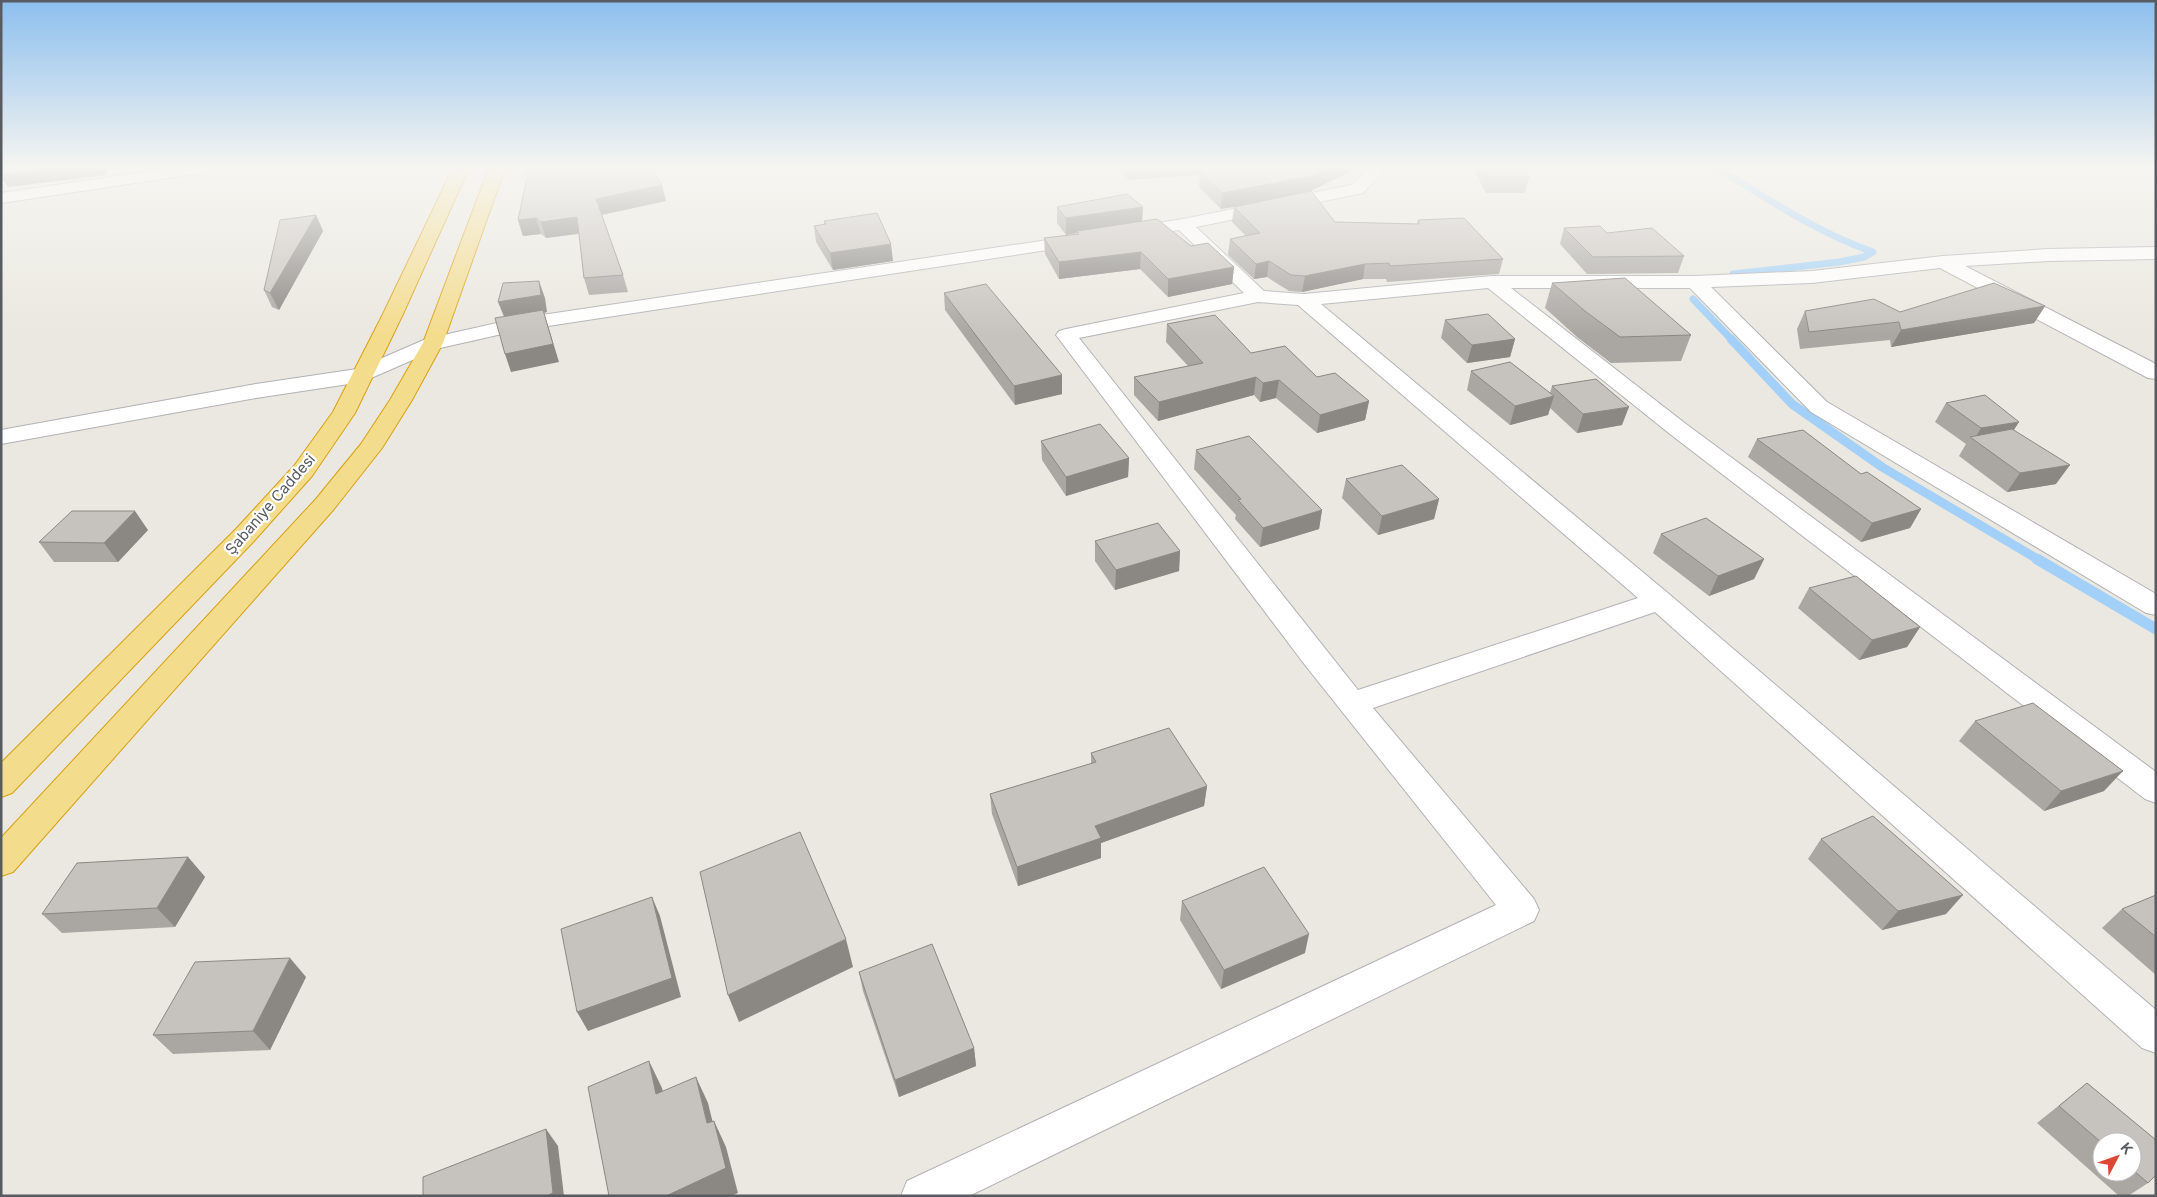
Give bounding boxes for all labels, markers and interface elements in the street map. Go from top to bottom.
street label: Şabaniye Caddesi [221,450,319,558]
north arrow [2092,1132,2142,1182]
text: K [2117,1139,2137,1158]

